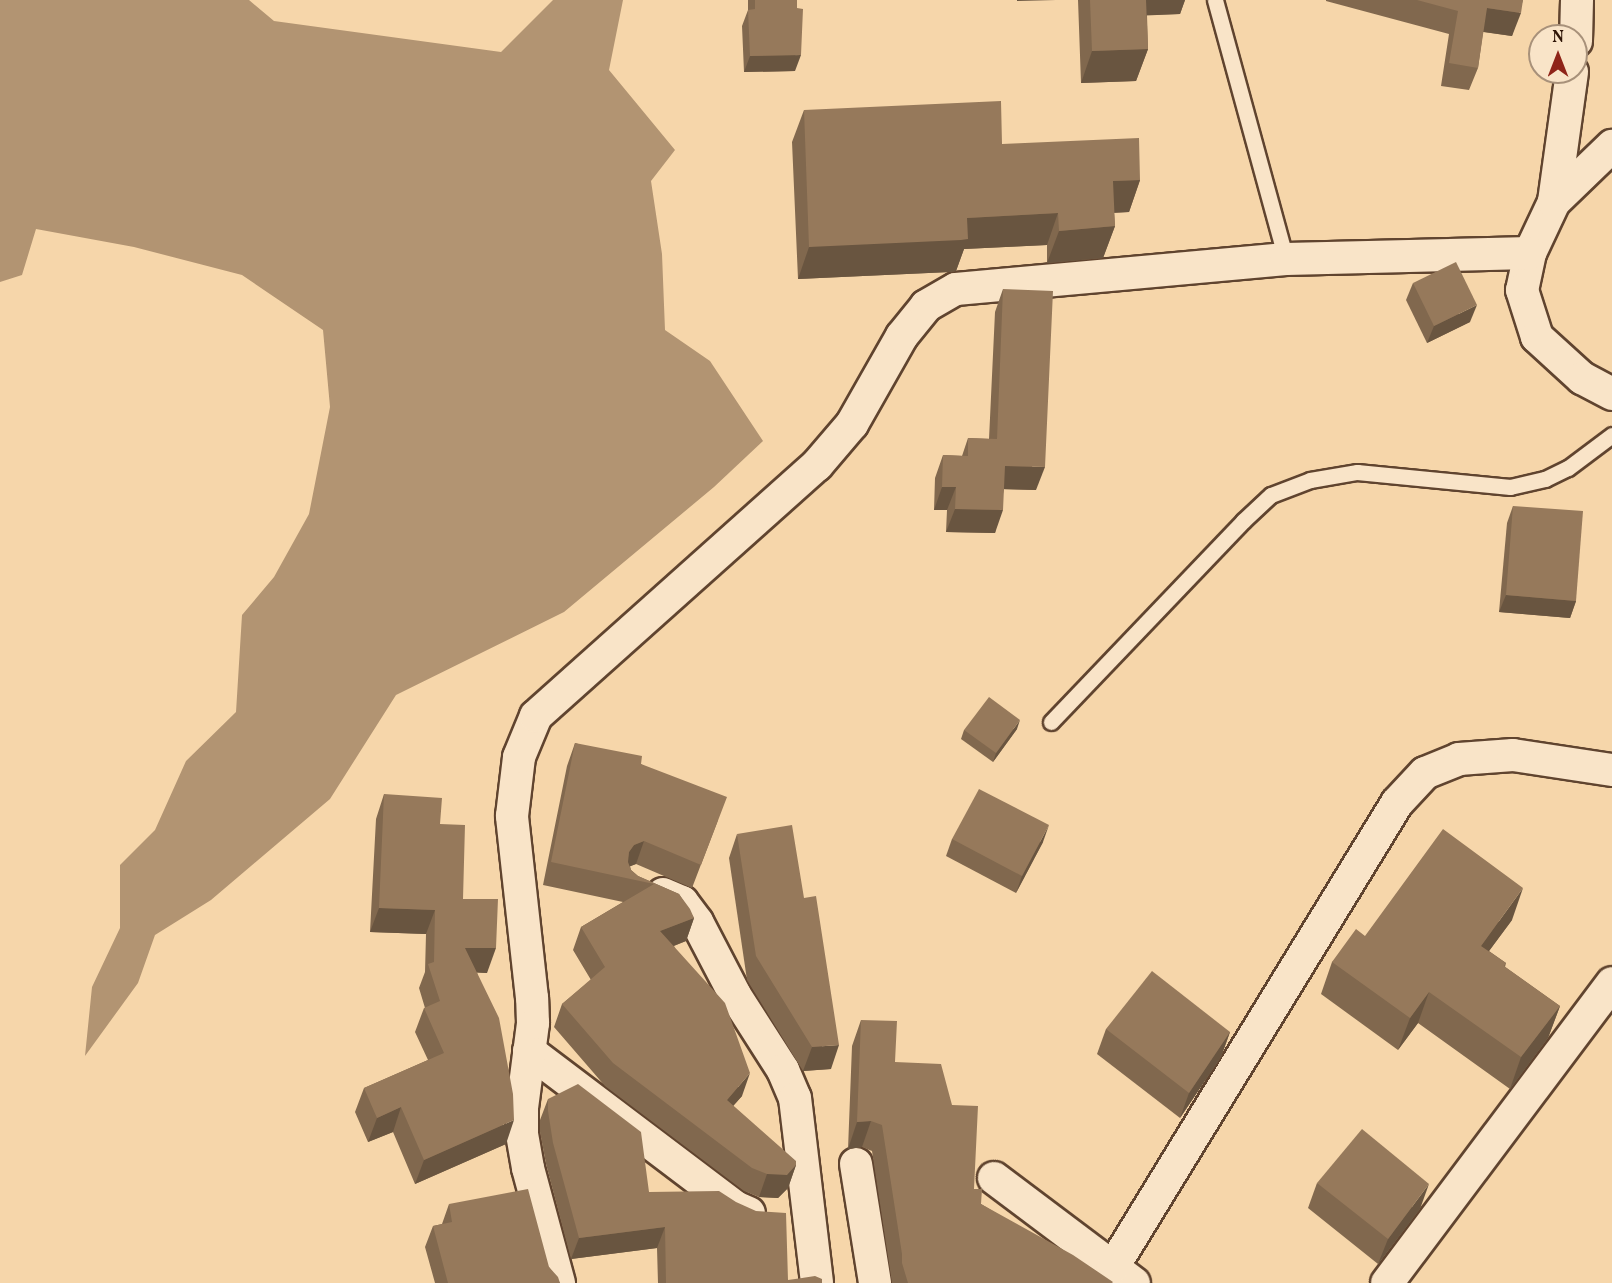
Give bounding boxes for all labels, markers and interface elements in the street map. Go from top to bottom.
north arrow [1528,24,1588,84]
text: N [1552,27,1564,49]

